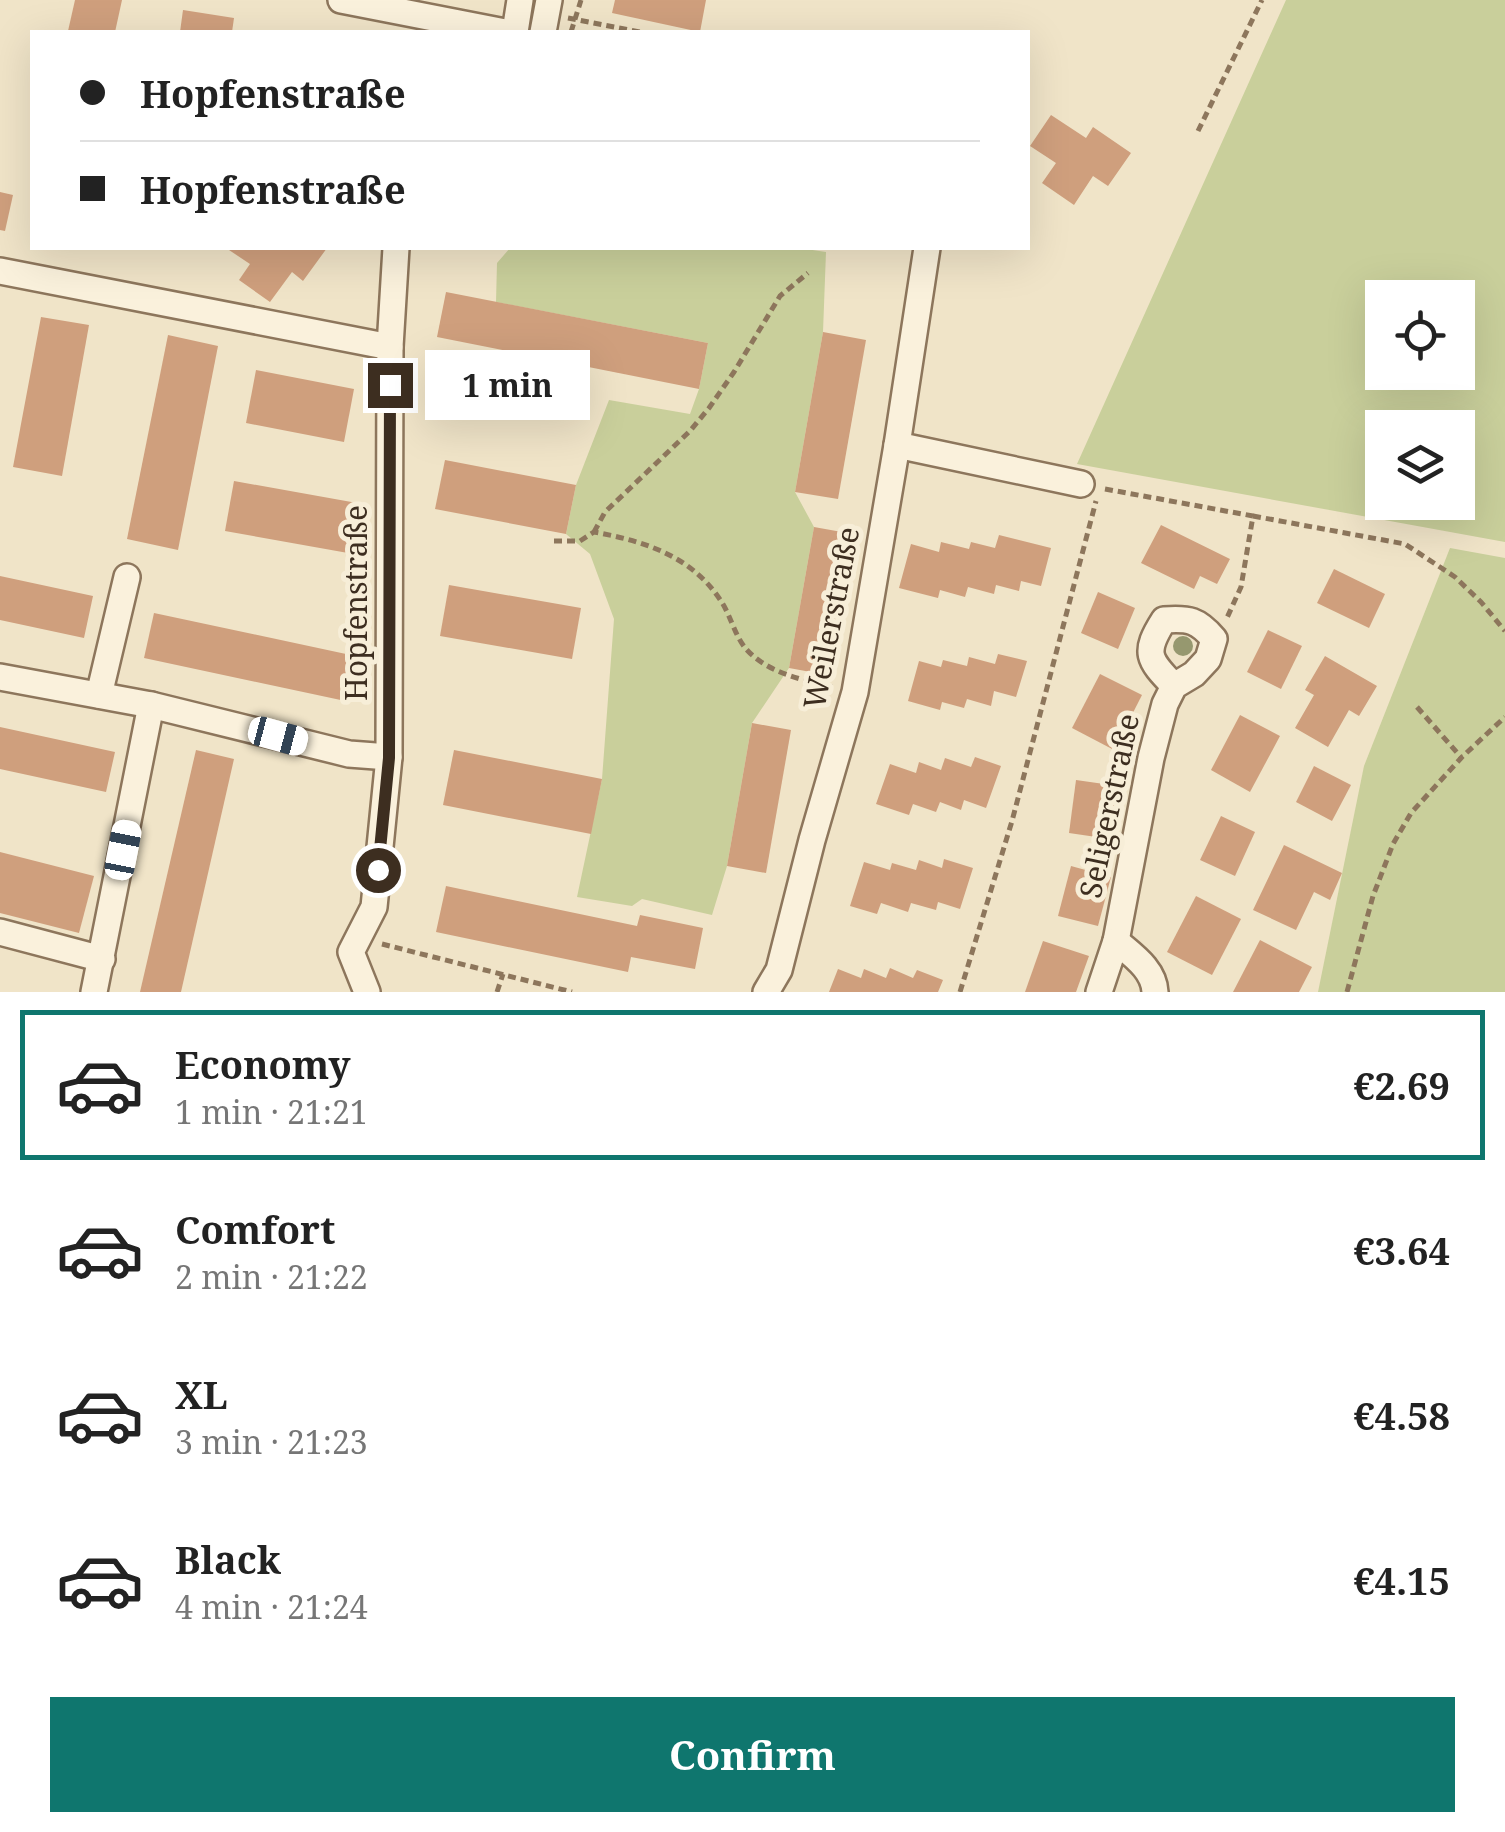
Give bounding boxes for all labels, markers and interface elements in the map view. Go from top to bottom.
text: Hopfenstraße [140,67,406,119]
text: Hopfenstraße [140,163,406,215]
map controls [1365,280,1475,520]
button: locate [1365,280,1475,390]
callout: 1 min [425,350,590,420]
route end [368,363,413,408]
text: 1 min [462,363,553,406]
button: layers [1365,410,1475,520]
street label: Hopfenstraße [335,505,376,701]
street label: Weilerstraße [793,523,868,712]
street label: Seligerstraße [1069,710,1148,902]
car [245,714,311,758]
car [103,818,143,882]
route start [356,848,401,893]
text: Economy [175,1038,351,1090]
icon: car [55,1040,145,1130]
text: €2.69 [1353,1059,1450,1111]
text: 1 min · 21:21 [175,1090,368,1133]
text: Comfort [175,1203,335,1255]
icon: car [55,1205,145,1295]
text: €3.64 [1353,1224,1450,1276]
text: 2 min · 21:22 [175,1255,368,1298]
text: XL [175,1368,228,1420]
icon: car [55,1370,145,1460]
text: €4.58 [1353,1389,1450,1441]
text: 3 min · 21:23 [175,1420,368,1463]
text: Black [175,1533,281,1585]
icon: car [55,1535,145,1625]
text: €4.15 [1353,1554,1450,1606]
text: 4 min · 21:24 [175,1585,368,1628]
button: Confirm [50,1697,1455,1812]

